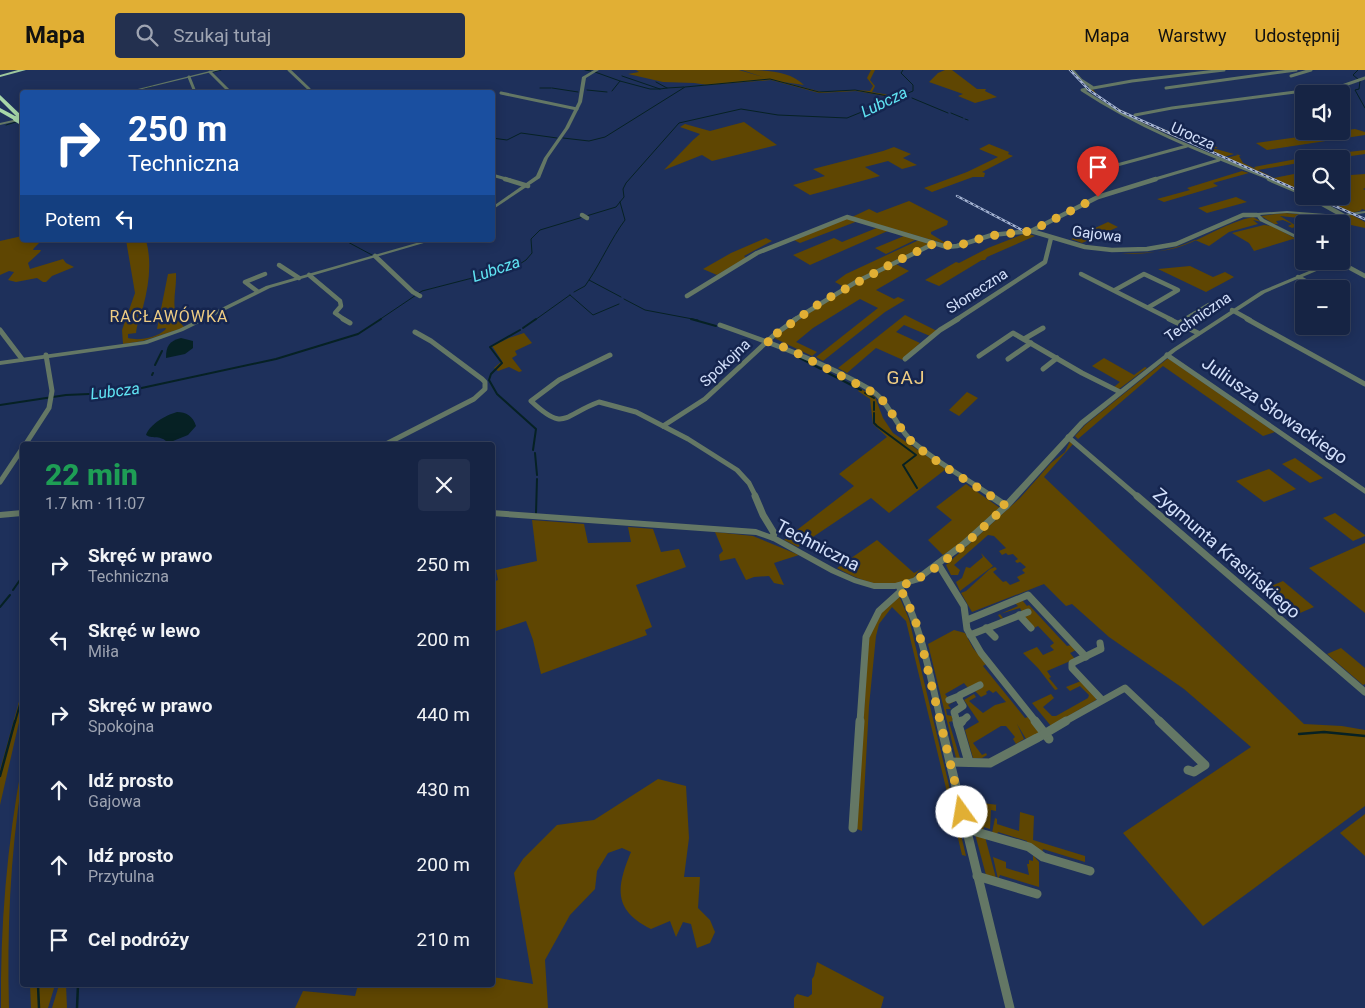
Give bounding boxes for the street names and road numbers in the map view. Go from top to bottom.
street label: Urocza [1168,118,1218,154]
street label: Gajowa [1071,222,1123,246]
street label: Słoneczna [943,265,1011,317]
street label: Techniczna [1161,288,1235,346]
street label: Spokojna [696,335,754,391]
street label: Juliusza Słowackiego [1198,352,1352,468]
street label: Zygmunta Krasińskiego [1149,483,1305,623]
street label: Techniczna [773,515,863,575]

